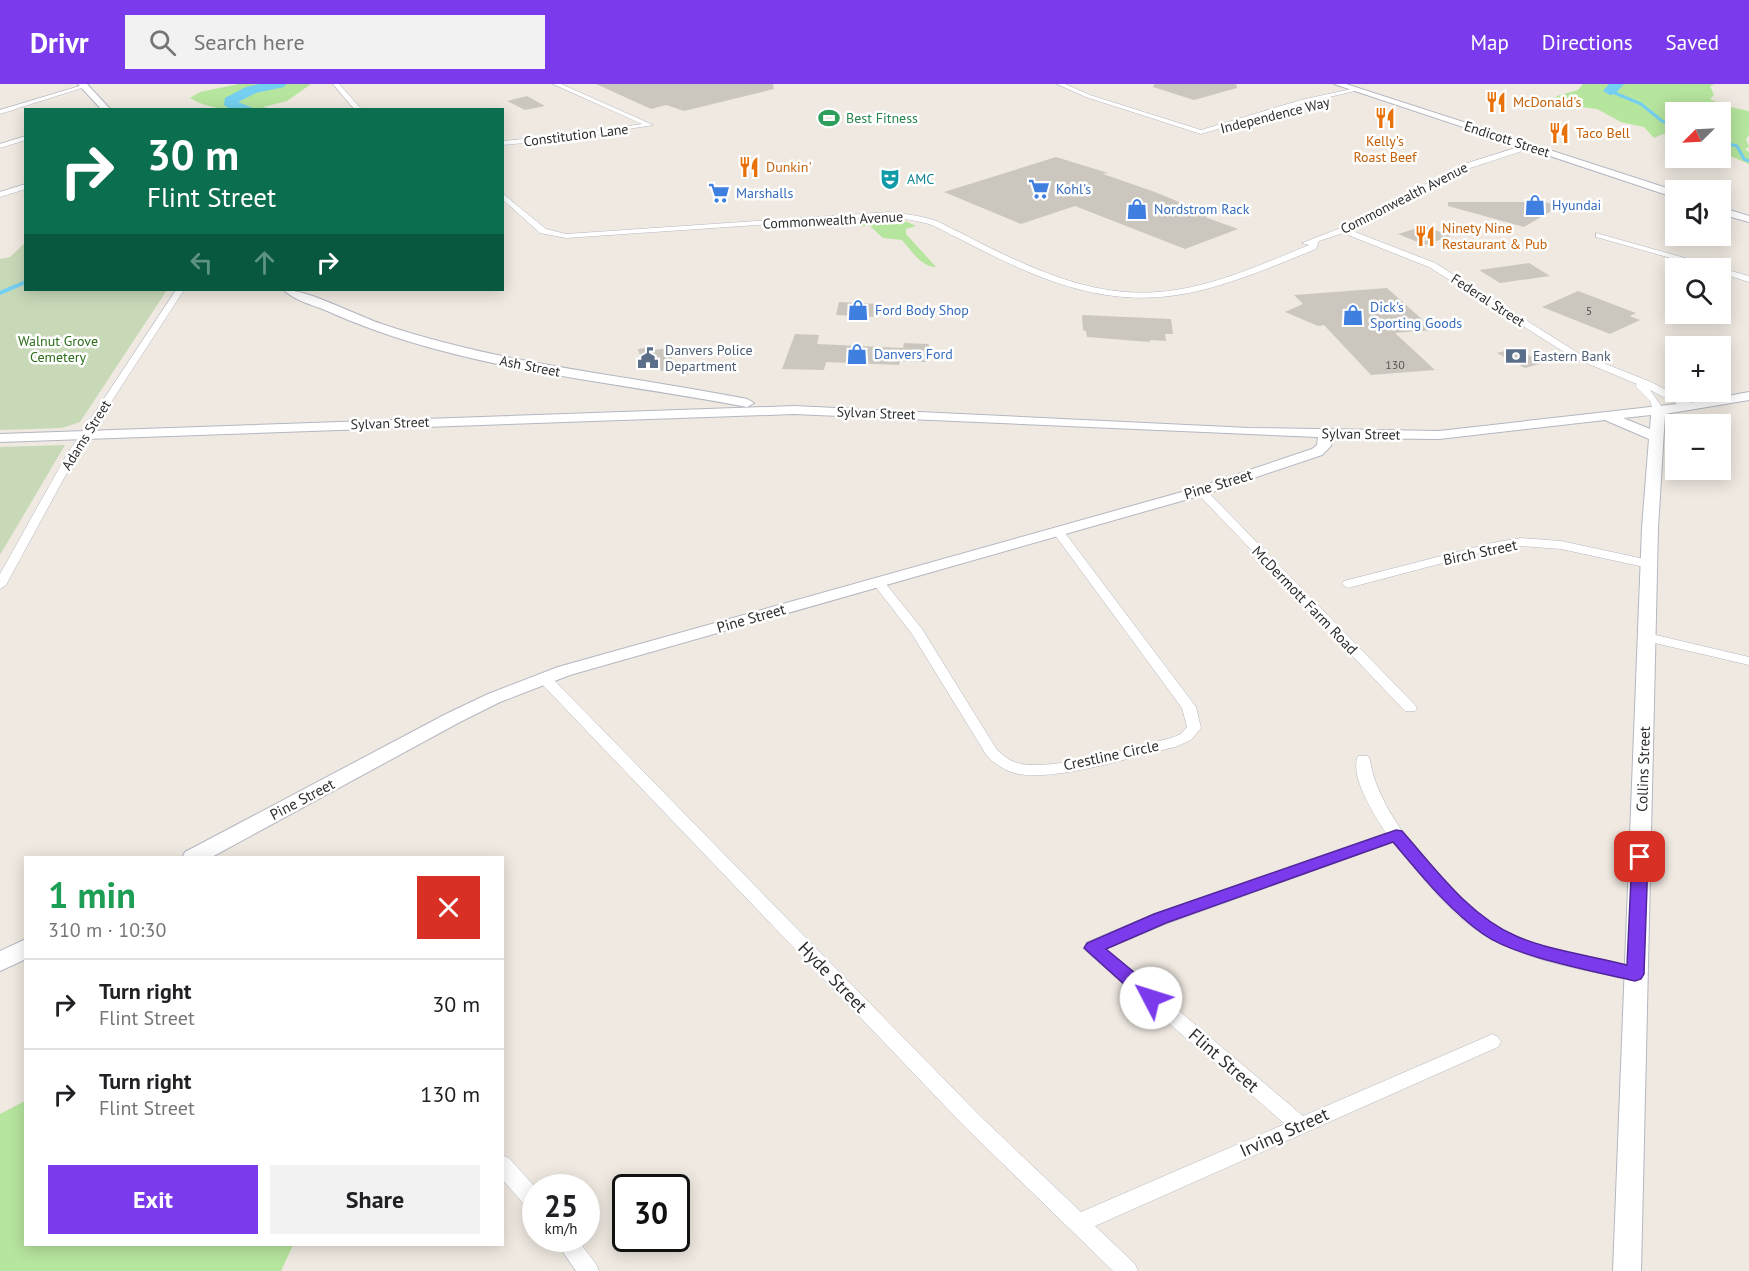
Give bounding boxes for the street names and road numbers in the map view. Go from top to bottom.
street label: Independence Way [1218,93,1332,137]
street label: Endicott Street [1462,117,1552,161]
street label: Constitution Lane [523,120,629,150]
street label: Commonwealth Avenue [1337,158,1471,238]
street label: Commonwealth Avenue [762,207,904,233]
street label: Federal Street [1448,270,1528,331]
street label: Ash Street [498,351,562,381]
street label: Adams Street [57,396,115,473]
street label: Sylvan Street [836,403,916,423]
street label: Sylvan Street [350,413,430,433]
street label: Sylvan Street [1321,424,1401,444]
street label: Pine Street [1181,465,1255,503]
street label: Birch Street [1441,535,1519,569]
street label: McDermott Farm Road [1248,542,1362,658]
street label: Pine Street [714,599,788,637]
street label: Collins Street [1632,726,1654,812]
street label: Crestline Circle [1062,736,1160,774]
street label: Pine Street [266,774,338,824]
street label: Hyde Street [793,937,873,1017]
street label: Flint Street [1184,1023,1264,1097]
street label: Irving Street [1236,1102,1332,1162]

